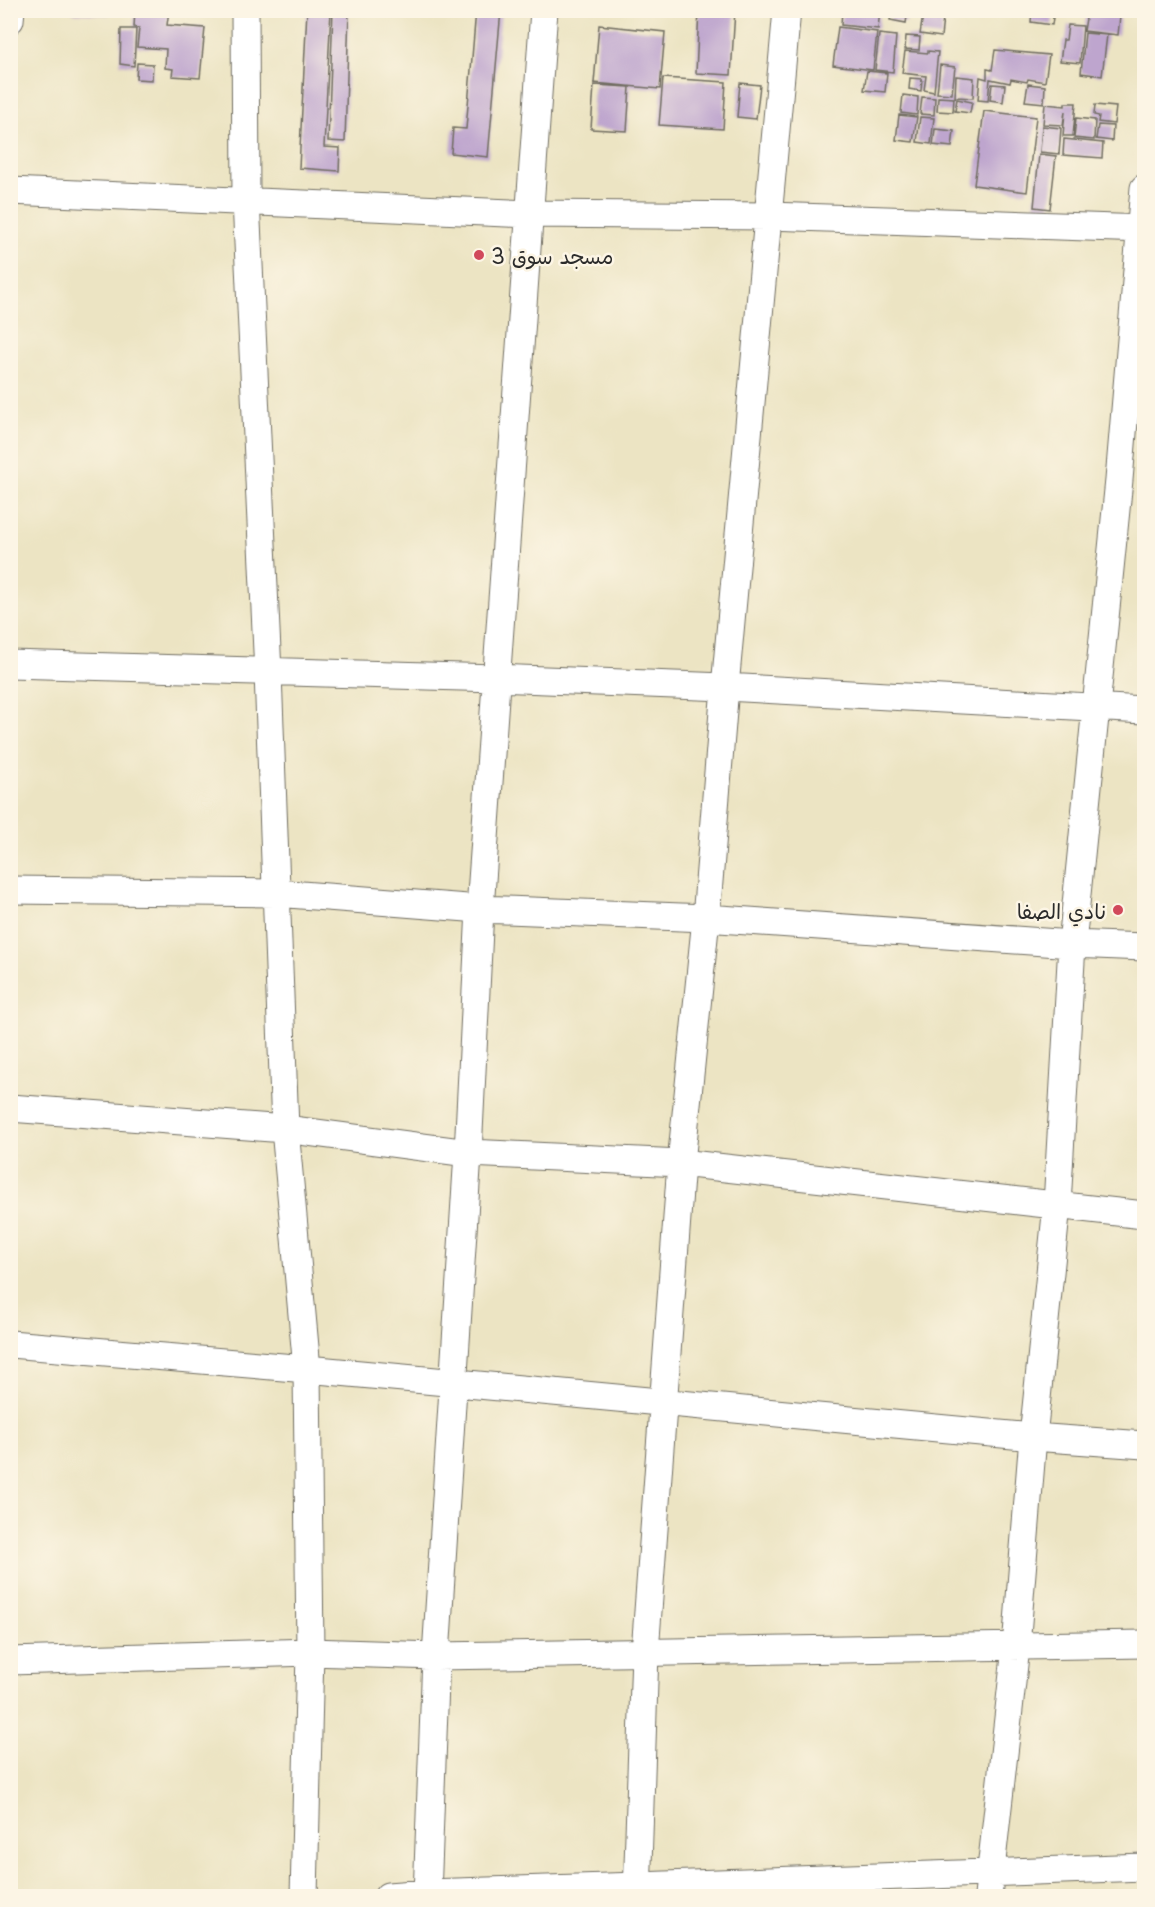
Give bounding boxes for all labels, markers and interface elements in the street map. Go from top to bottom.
place label: مسجد سوق 3 [491,239,613,271]
marker: مسجد سوق 3 [472,248,486,262]
place label: نادي الصفا [1017,894,1106,927]
marker: نادي الصفا [1111,903,1125,917]

